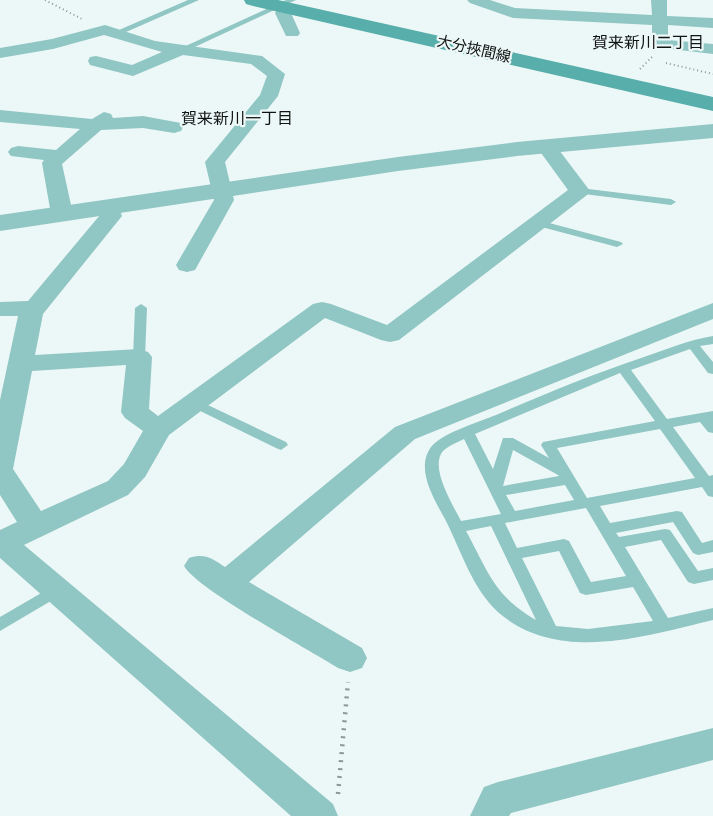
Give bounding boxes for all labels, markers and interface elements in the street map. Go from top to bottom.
street label: 大分挾間線 [435,32,513,66]
district label: 賀来新川二丁目 [592,33,704,52]
district label: 賀来新川一丁目 [181,109,293,128]

